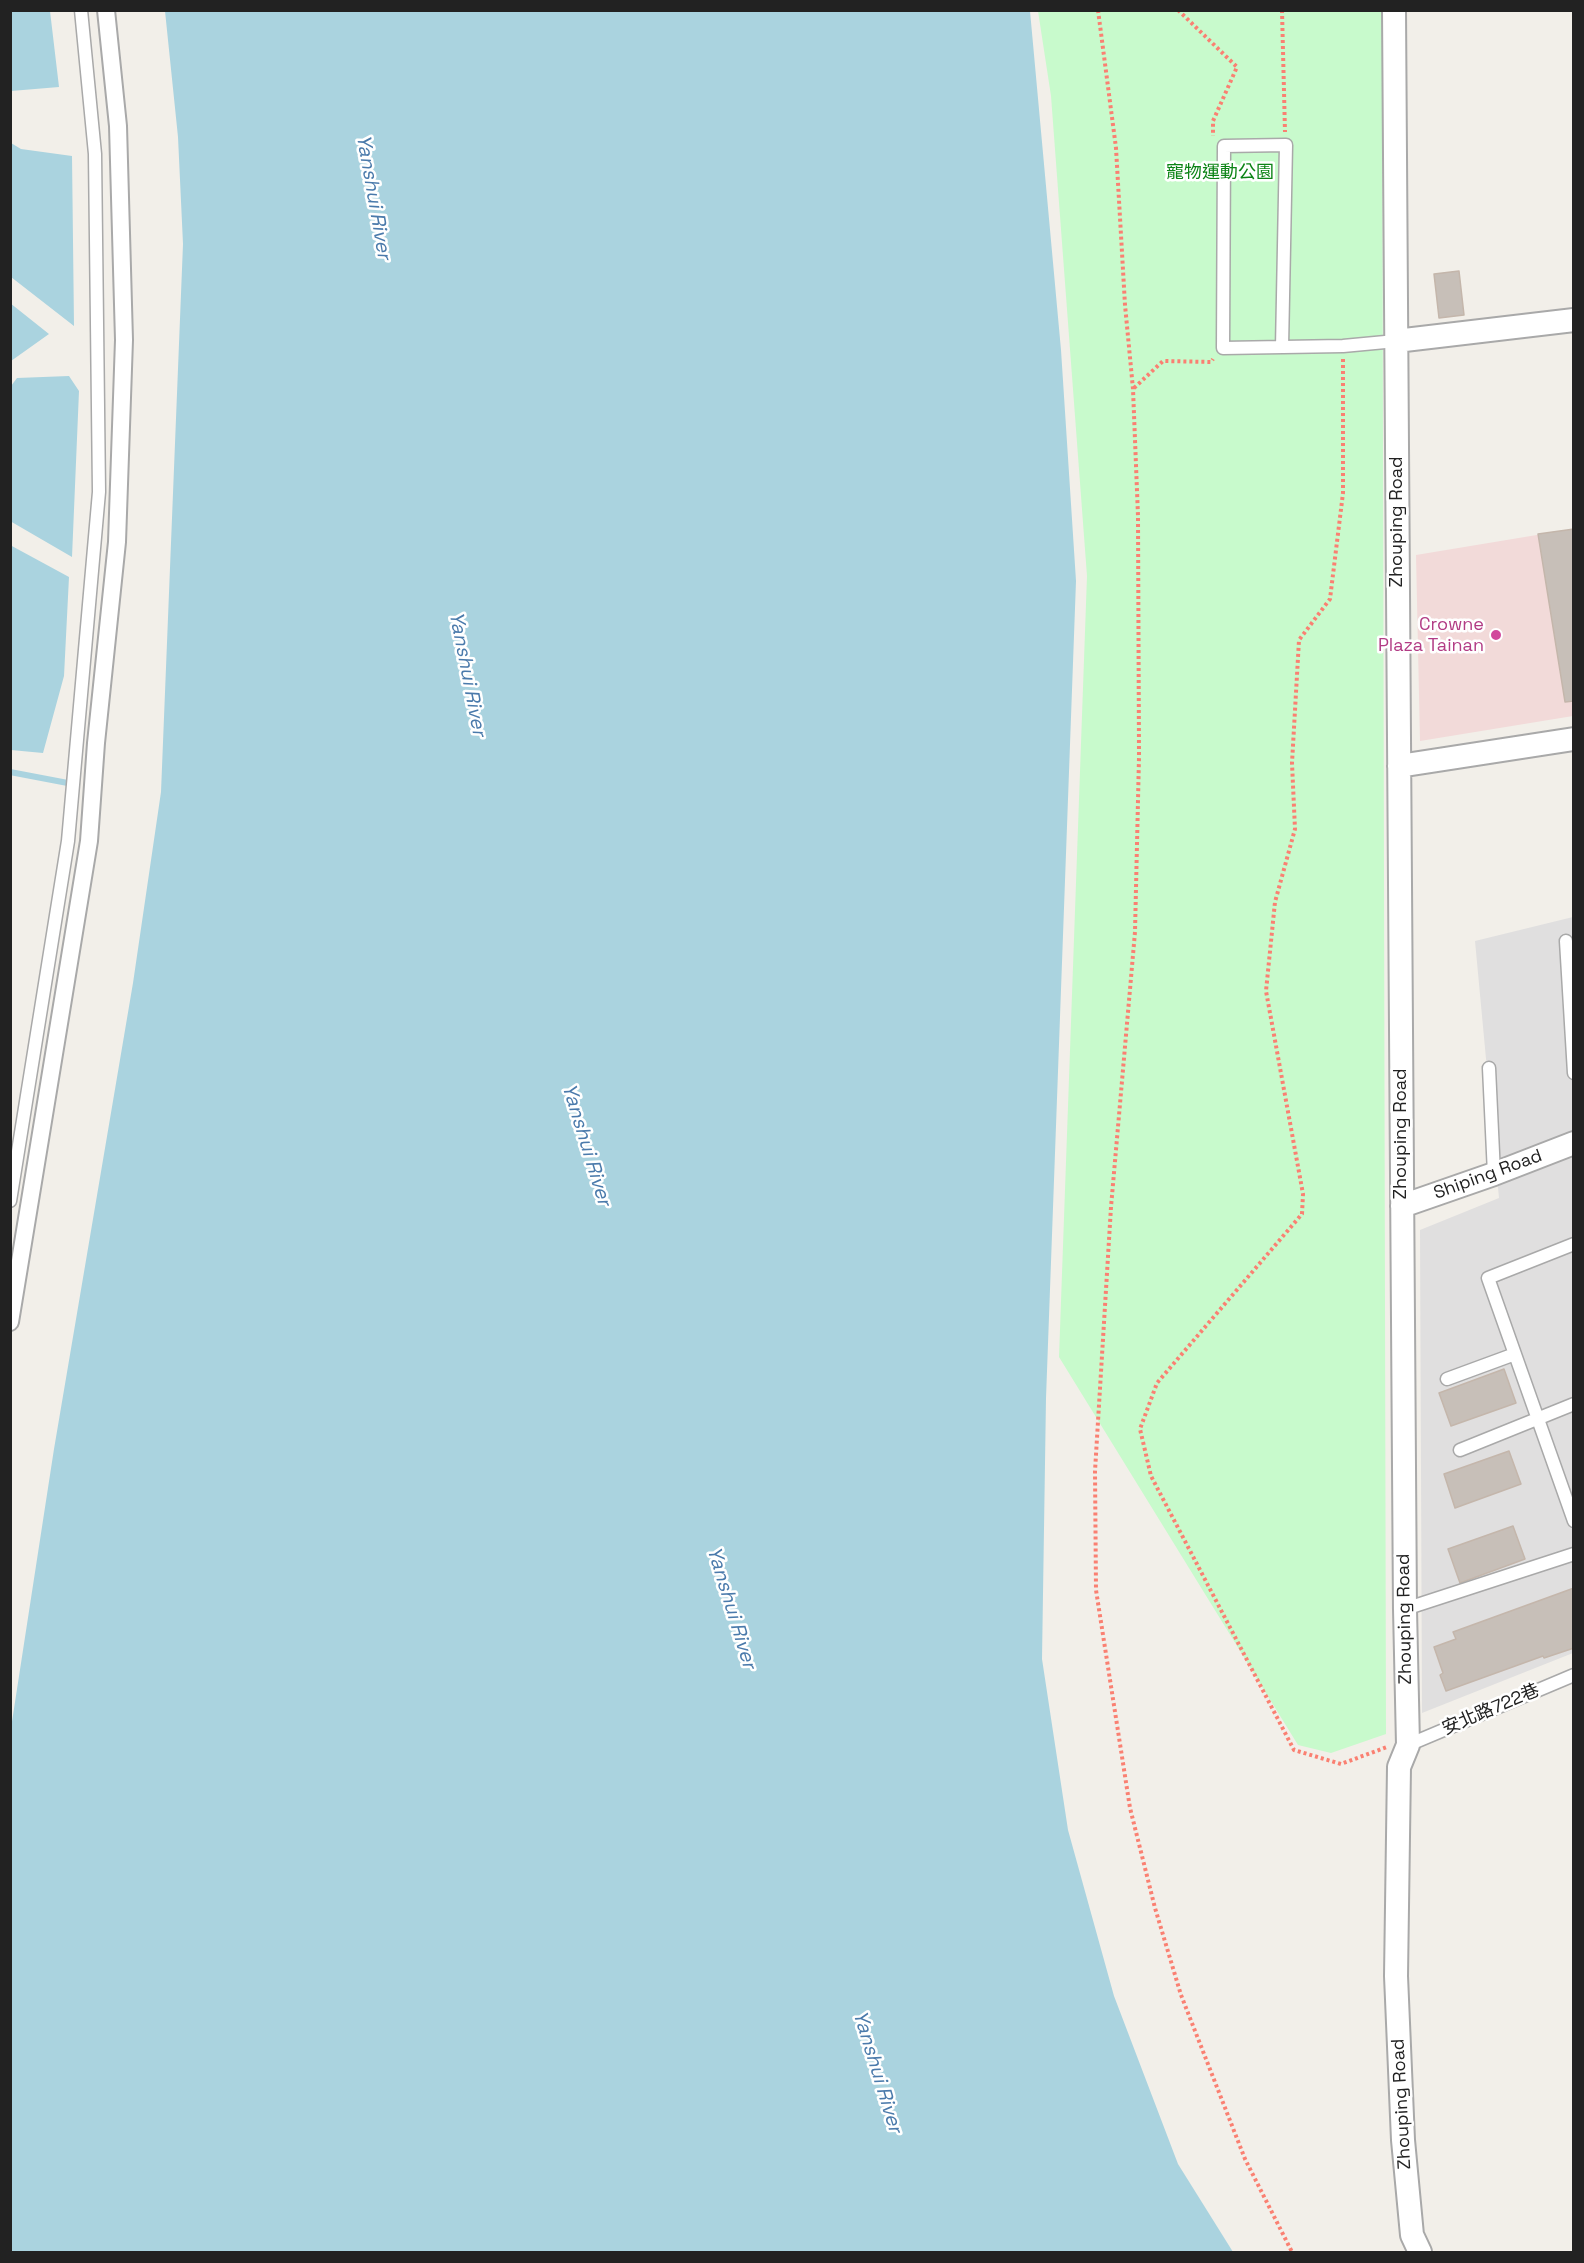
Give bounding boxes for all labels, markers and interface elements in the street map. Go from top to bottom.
water label: Yanshui River [350,133,396,261]
park label: 寵物運動公園 [1166,162,1274,184]
street label: Zhouping Road [1386,457,1408,587]
water label: Yanshui River [443,610,491,738]
place label: Crowne Plaza Tainan [1378,614,1484,656]
marker: Crowne Plaza Tainan [1489,628,1503,642]
street label: Zhouping Road [1390,1069,1412,1199]
water label: Yanshui River [556,1081,616,1209]
street label: Shiping Road [1431,1145,1545,1205]
water label: Yanshui River [701,1544,761,1672]
street label: Zhouping Road [1393,1553,1417,1685]
street label: 安北路722巷 [1439,1680,1543,1740]
water label: Yanshui River [847,2008,907,2136]
street label: Zhouping Road [1388,2038,1416,2170]

